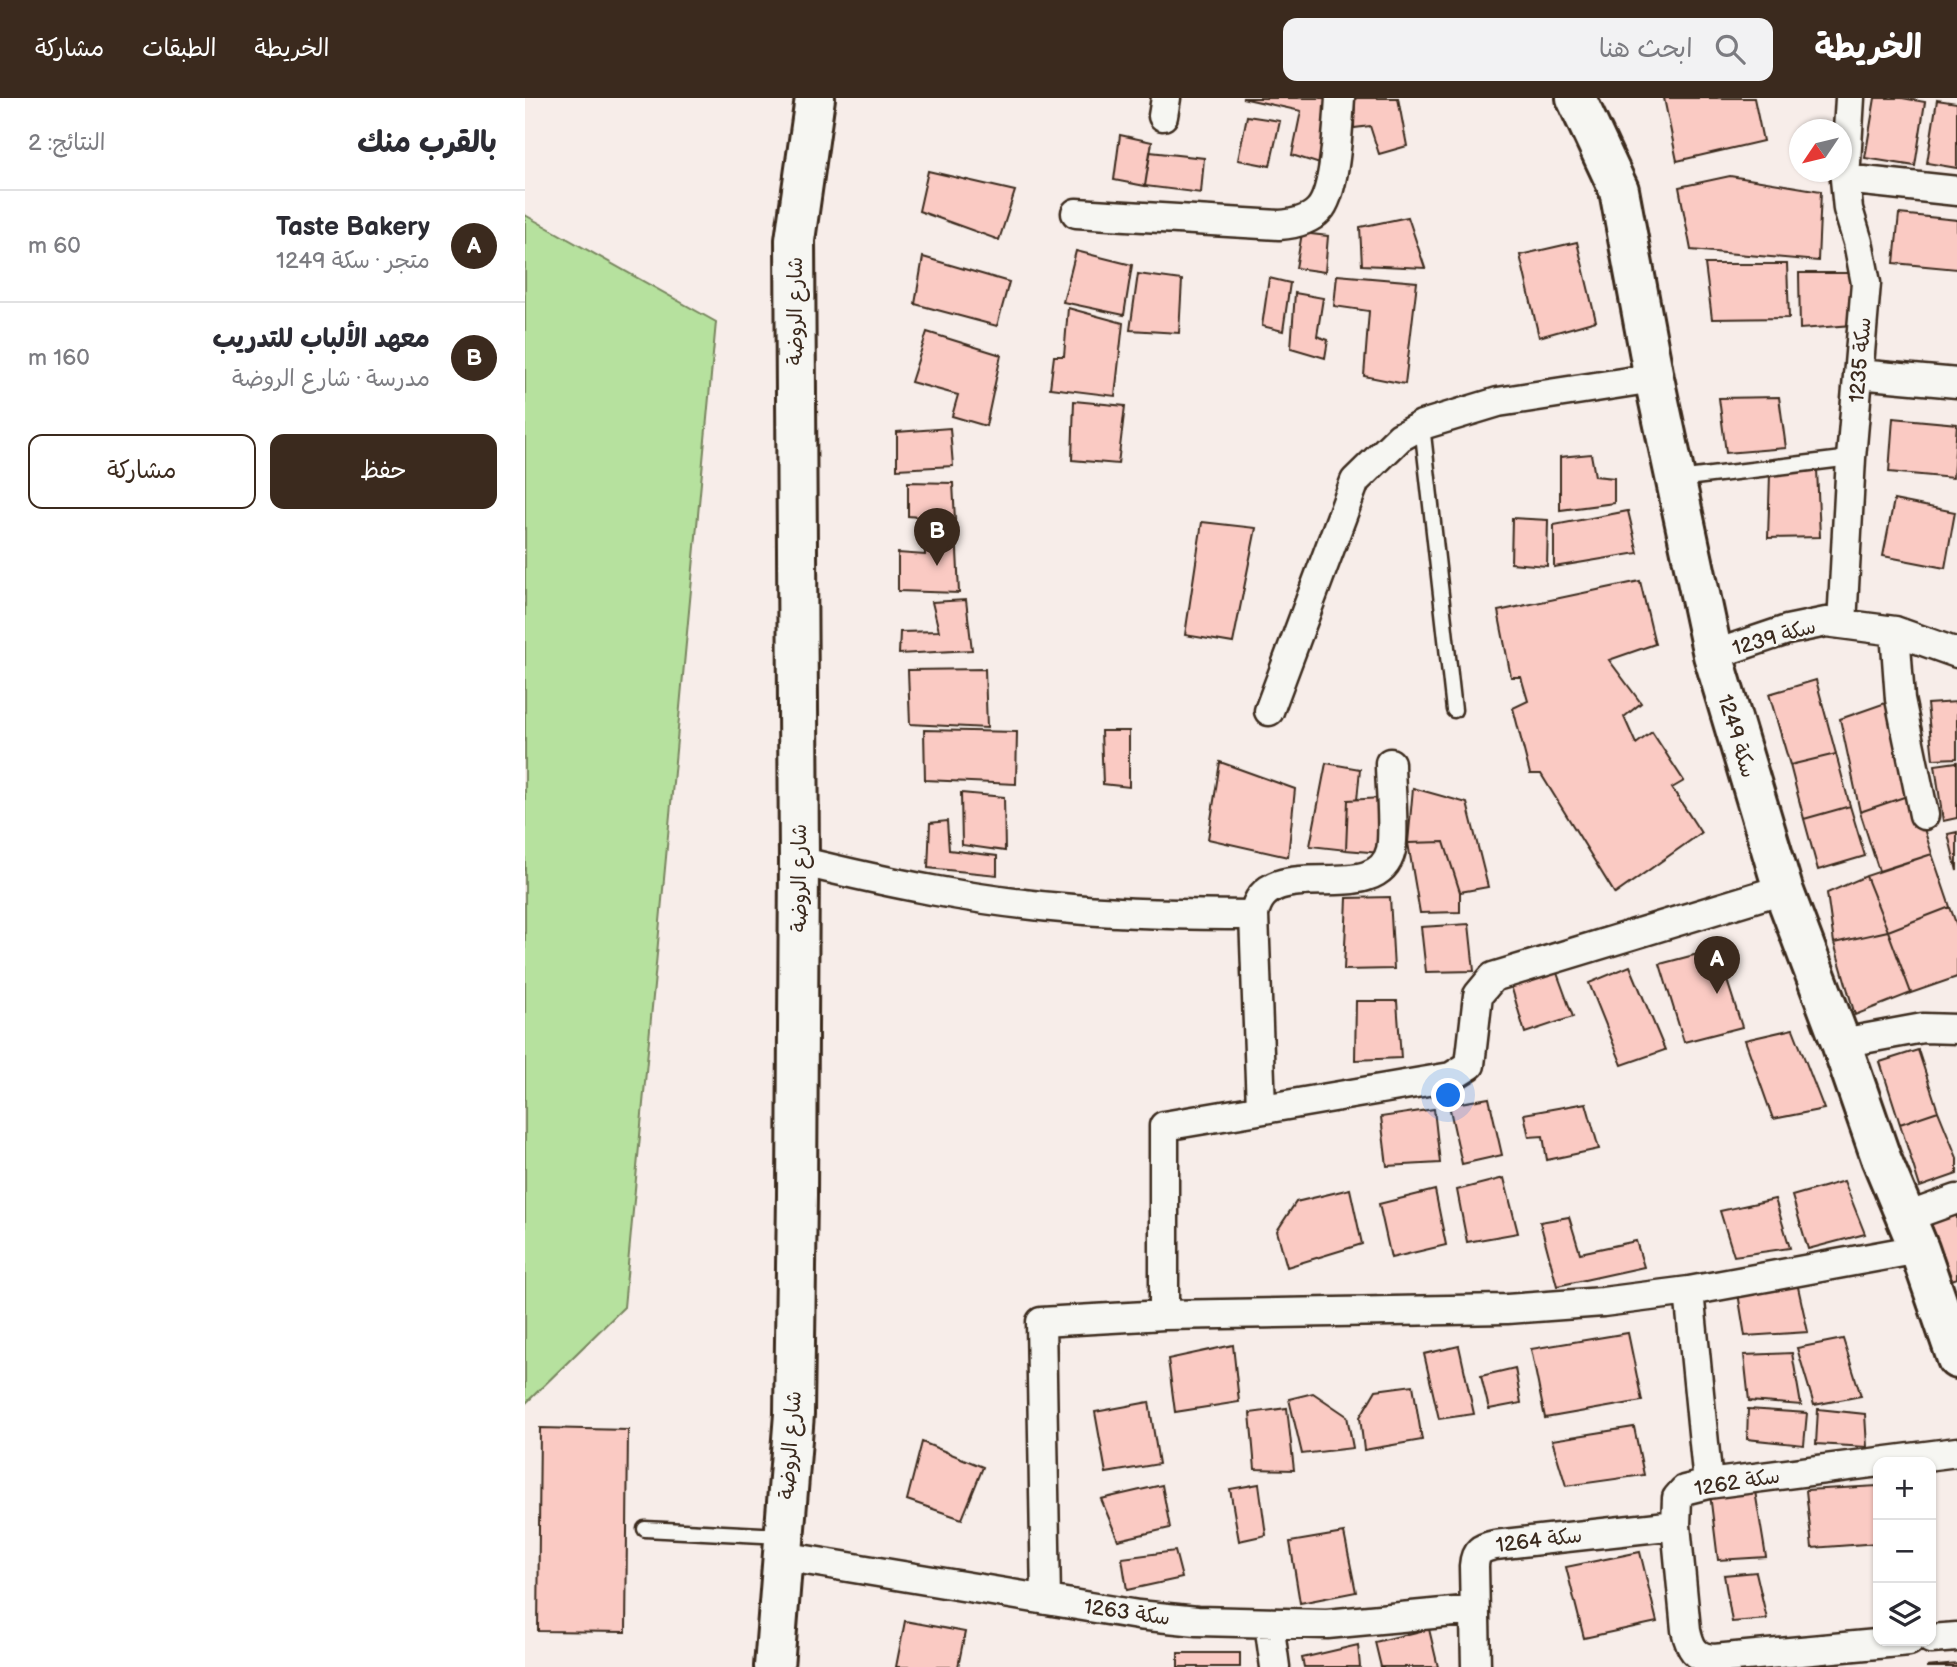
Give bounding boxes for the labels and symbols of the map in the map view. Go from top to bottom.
north arrow [1789,119,1852,182]
street label: شارع الروضة [783,257,810,365]
street label: سكة 1235 [1844,316,1877,404]
pin: B [914,508,960,566]
street label: سكة 1239 [1729,614,1819,661]
street label: سكة 1249 [1712,691,1761,781]
street label: شارع الروضة [787,824,814,932]
pin: A [1694,936,1740,994]
your location [1431,1078,1465,1112]
street label: شارع الروضة [774,1390,809,1500]
street label: سكة 1262 [1692,1463,1782,1502]
street label: سكة 1264 [1494,1523,1584,1558]
street label: سكة 1263 [1082,1594,1172,1631]

